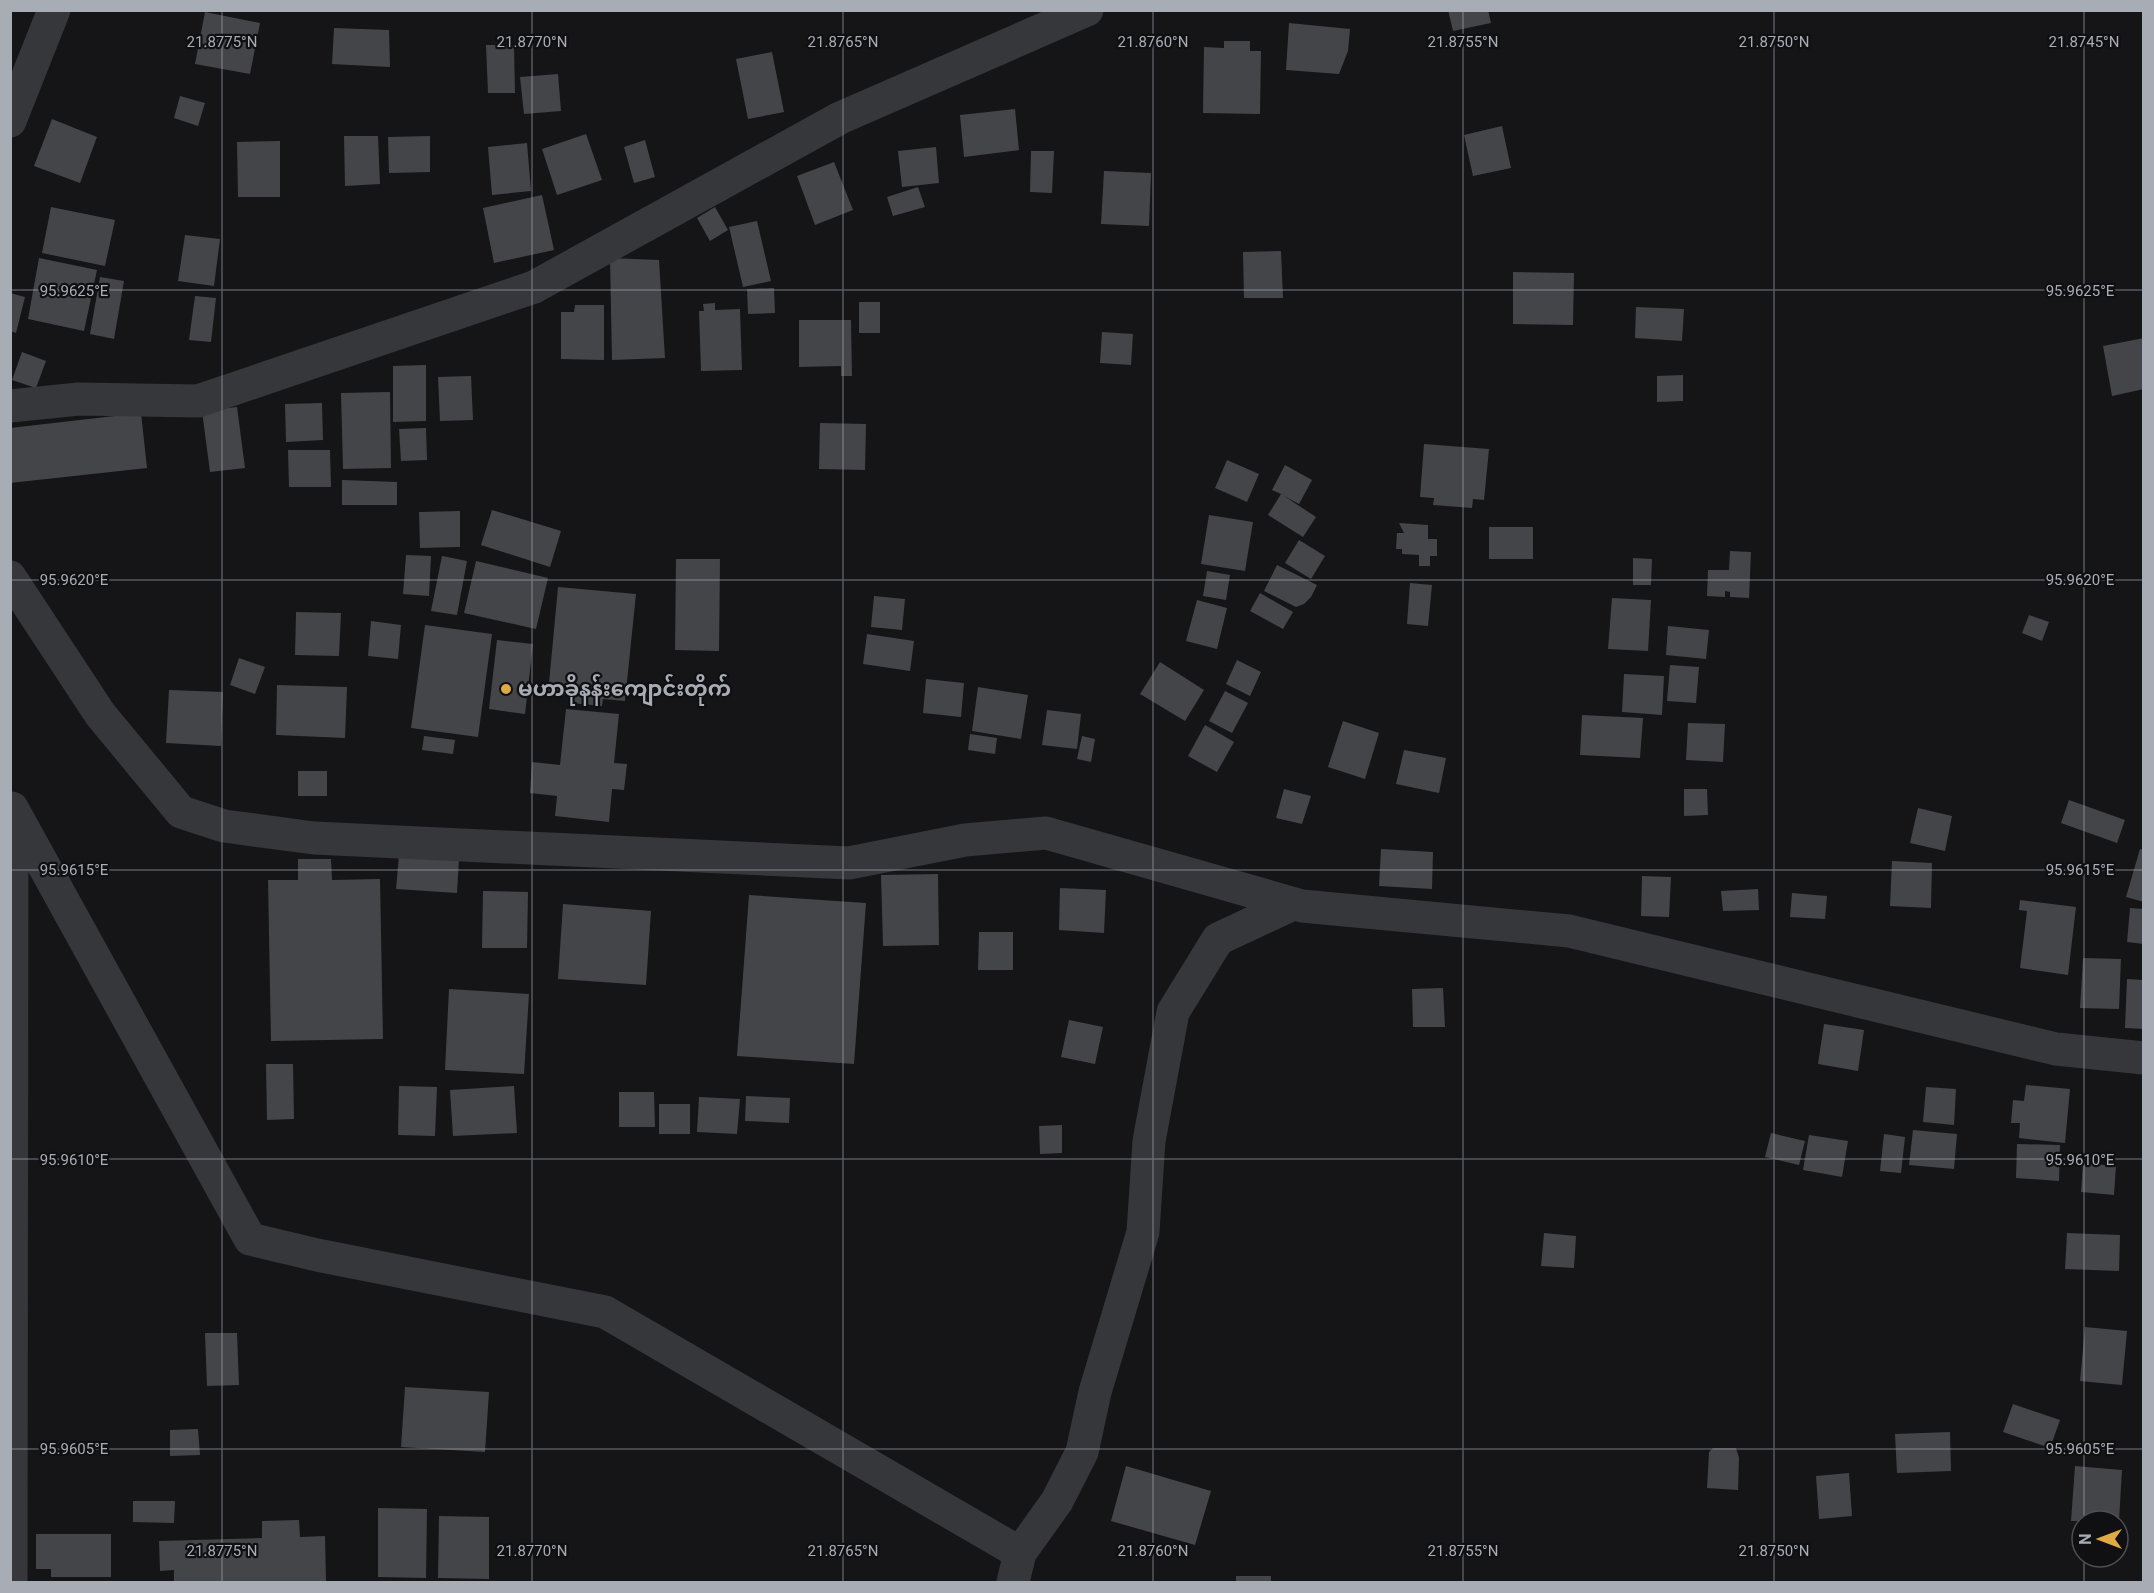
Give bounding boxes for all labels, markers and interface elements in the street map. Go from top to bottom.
text: 21.8775°N [187,33,257,51]
text: 21.8770°N [497,33,567,51]
text: 21.8765°N [808,33,878,51]
text: 21.8760°N [1118,33,1188,51]
text: 21.8755°N [1428,33,1498,51]
text: 21.8750°N [1739,33,1809,51]
text: 21.8745°N [2049,33,2119,51]
text: 95.9625°E [40,282,109,300]
text: 95.9625°E [2046,282,2115,300]
text: 95.9620°E [40,571,109,589]
text: 95.9620°E [2046,571,2115,589]
place label: မဟာခိုနန်းကျောင်းတိုက် [518,673,731,707]
marker: မဟာခိုနန်းကျောင်းတိုက် [499,682,513,696]
text: 95.9615°E [40,861,109,879]
text: 95.9615°E [2046,861,2115,879]
text: 95.9610°E [40,1151,109,1169]
text: 95.9610°E [2046,1151,2115,1169]
text: 95.9605°E [40,1440,109,1458]
text: 95.9605°E [2046,1440,2115,1458]
north arrow [2070,1509,2130,1569]
text: N [2076,1533,2095,1545]
text: 21.8775°N [187,1542,257,1560]
text: 21.8770°N [497,1542,567,1560]
text: 21.8765°N [808,1542,878,1560]
text: 21.8760°N [1118,1542,1188,1560]
text: 21.8755°N [1428,1542,1498,1560]
text: 21.8750°N [1739,1542,1809,1560]

